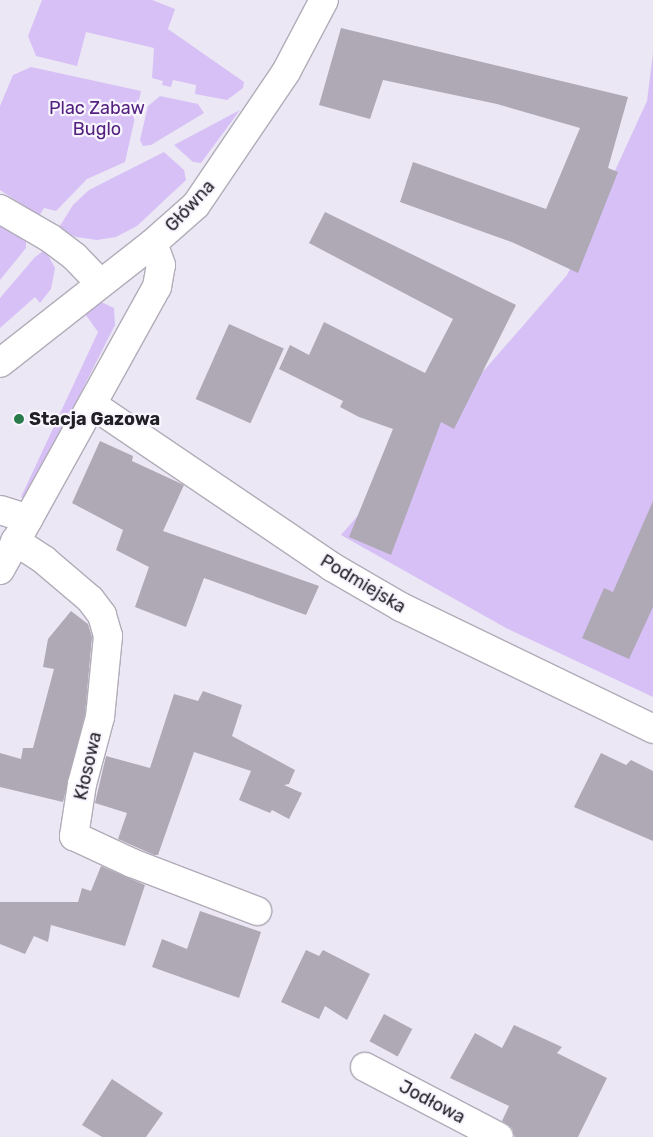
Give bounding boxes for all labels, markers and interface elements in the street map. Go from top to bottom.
park label: Plac Zabaw Buglo [49,98,145,140]
street label: Główna [161,176,219,236]
place label: Stacja Gazowa [29,408,160,430]
marker: Stacja Gazowa [13,413,25,425]
street label: Podmiejska [316,550,410,618]
street label: Kłosowa [70,730,106,802]
street label: Jodłowa [395,1076,469,1128]

